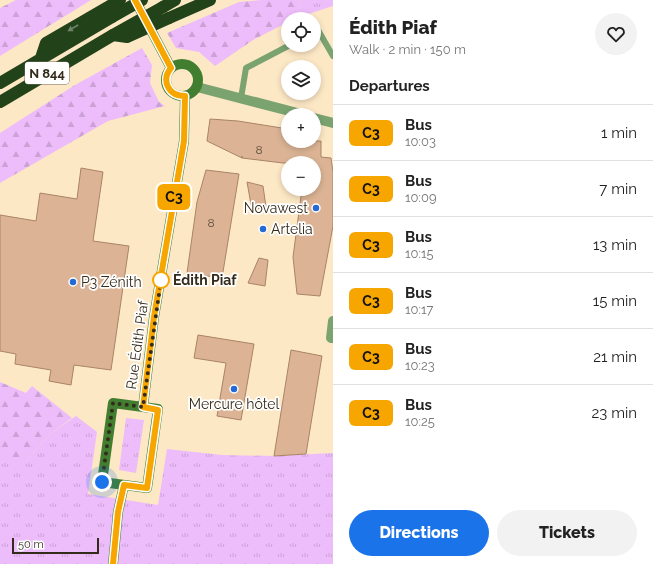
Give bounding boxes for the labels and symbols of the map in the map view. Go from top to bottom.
one-way arrow [67,24,79,31]
road number: N 844 [25,62,69,84]
house number: 8 [255,143,263,157]
line badge: C3 [156,184,192,210]
place label: Novawest [244,200,308,216]
marker: Novawest [311,203,321,213]
house number: 8 [207,216,215,230]
place label: Artelia [271,221,313,237]
marker: Artelia [258,224,268,234]
marker: Édith Piaf [152,271,170,289]
place label: Édith Piaf [173,271,237,288]
place label: P3 Zénith [81,274,142,290]
marker: P3 Zénith [68,277,78,287]
street label: Rue Édith Piaf [122,298,151,390]
marker: Mercure hôtel [229,384,239,394]
place label: Mercure hôtel [189,396,279,412]
your location [92,472,112,492]
scale bar [12,536,99,555]

